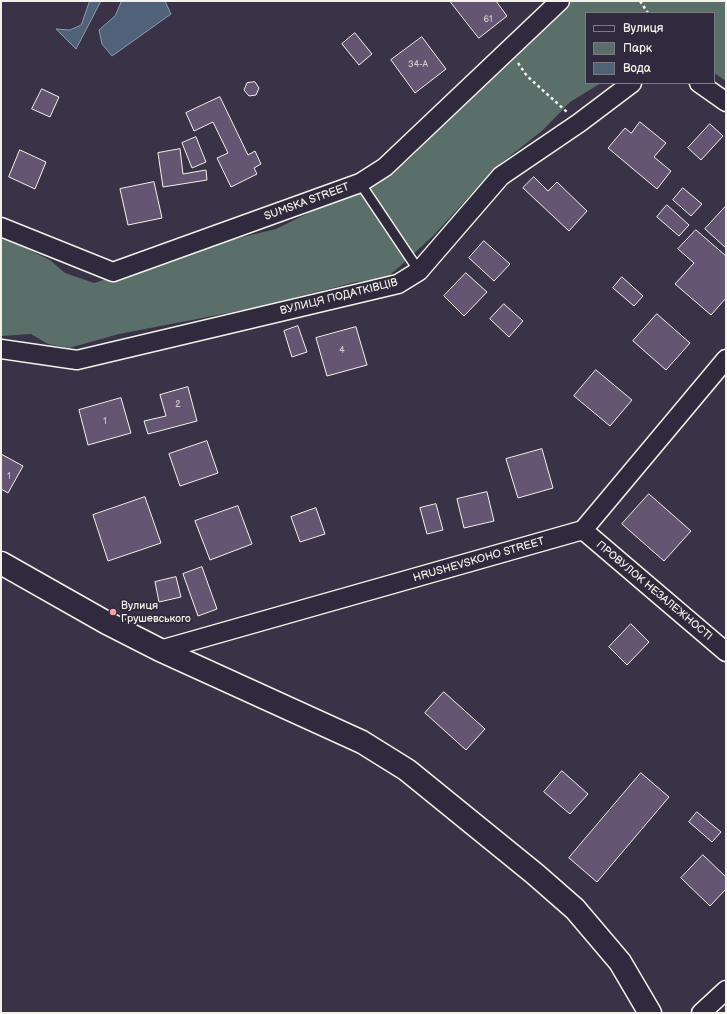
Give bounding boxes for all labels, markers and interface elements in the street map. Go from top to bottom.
legend [585,12,715,84]
house number: 61 [484,15,492,25]
text: Вулиця [623,21,663,36]
text: Парк [623,41,652,56]
house number: 34-А [408,60,428,70]
text: Вода [623,61,651,76]
street label: SUMSKA STREET [263,180,351,224]
street label: ВУЛИЦЯ ПОДАТКІВЦІВ [279,276,399,318]
house number: 4 [339,346,345,356]
house number: 2 [175,400,181,410]
house number: 1 [103,417,107,427]
house number: 1 [7,472,11,482]
street label: HRUSHEVSKOHO STREET [412,535,546,585]
street label: ПРОВУЛОК НЕЗАЛЕЖНОСТІ [593,539,715,643]
place label: Вулиця Грушевського [121,599,191,625]
marker: Вулиця Грушевського [108,607,118,617]

